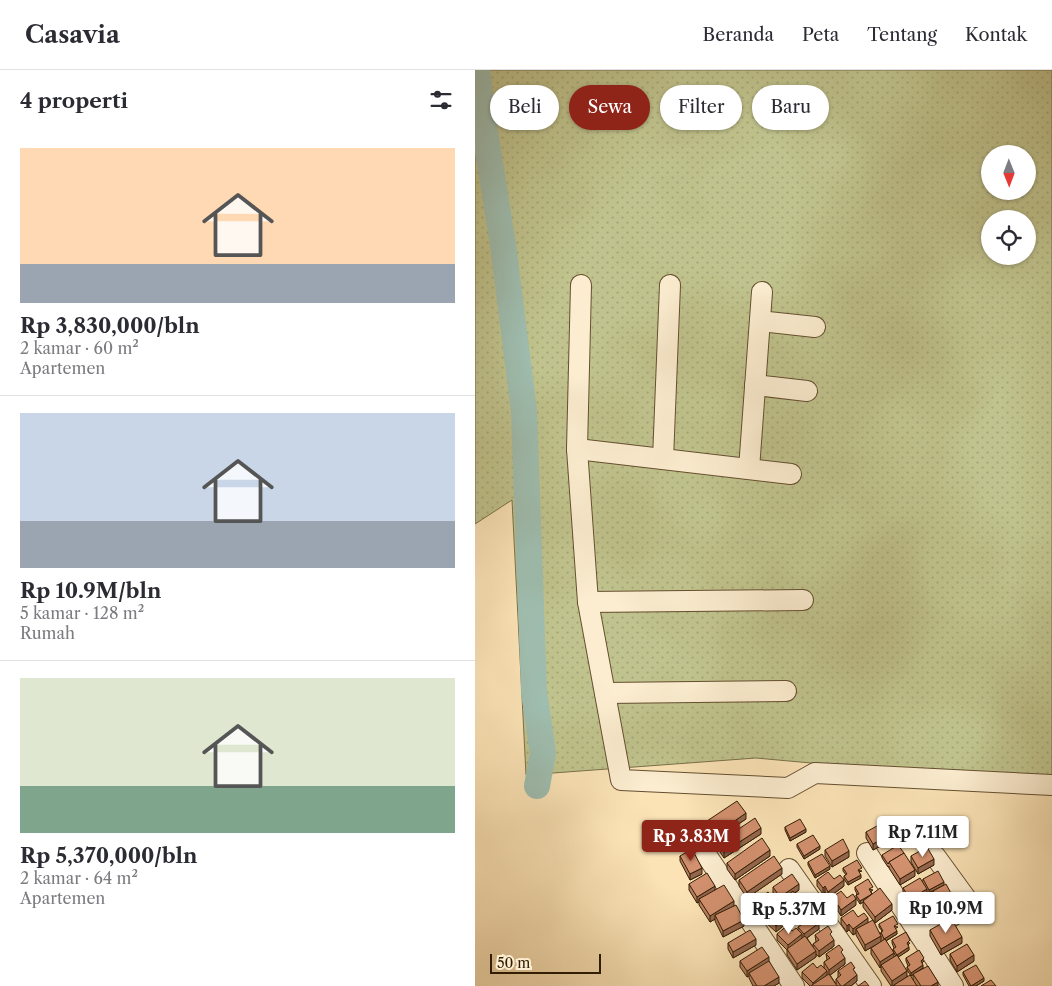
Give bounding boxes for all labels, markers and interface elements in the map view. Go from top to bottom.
text: Casavia [25,20,120,49]
text: Beranda [703,24,774,46]
text: Peta [802,24,839,46]
text: Tentang [867,24,937,46]
text: Kontak [965,24,1027,46]
chip: Beli [490,85,559,130]
chip: Sewa [569,85,650,130]
chip: Filter [660,85,742,130]
chip: Baru [752,85,829,130]
icon: filters [427,86,455,114]
text: 4 properti [20,88,128,113]
north arrow [981,145,1036,200]
map controls [981,145,1036,265]
icon: home [193,180,283,270]
button: locate [981,210,1036,265]
text: Rp 3,830,000/bln [20,313,200,338]
text: 2 kamar · 60 m² [20,338,139,358]
text: Apartemen [20,358,105,378]
icon: home [193,446,283,536]
text: Rp 10.9M/bln [20,578,161,603]
text: 5 kamar · 128 m² [20,603,144,623]
text: Rumah [20,623,75,643]
icon: home [193,711,283,801]
pin: Rp 7.11M [871,816,975,858]
pin: Rp 3.83M [639,820,743,862]
text: Rp 7.11M [888,822,958,842]
text: Rp 3.83M [653,826,729,846]
text: Rp 5,370,000/bln [20,843,197,868]
text: 2 kamar · 64 m² [20,868,138,888]
text: Apartemen [20,888,105,908]
pin: Rp 5.37M [737,892,841,935]
pin: Rp 10.9M [894,892,998,934]
text: Rp 10.9M [909,898,983,918]
text: Rp 5.37M [752,899,826,919]
scale bar [490,951,601,974]
text: 50 m [497,954,530,972]

